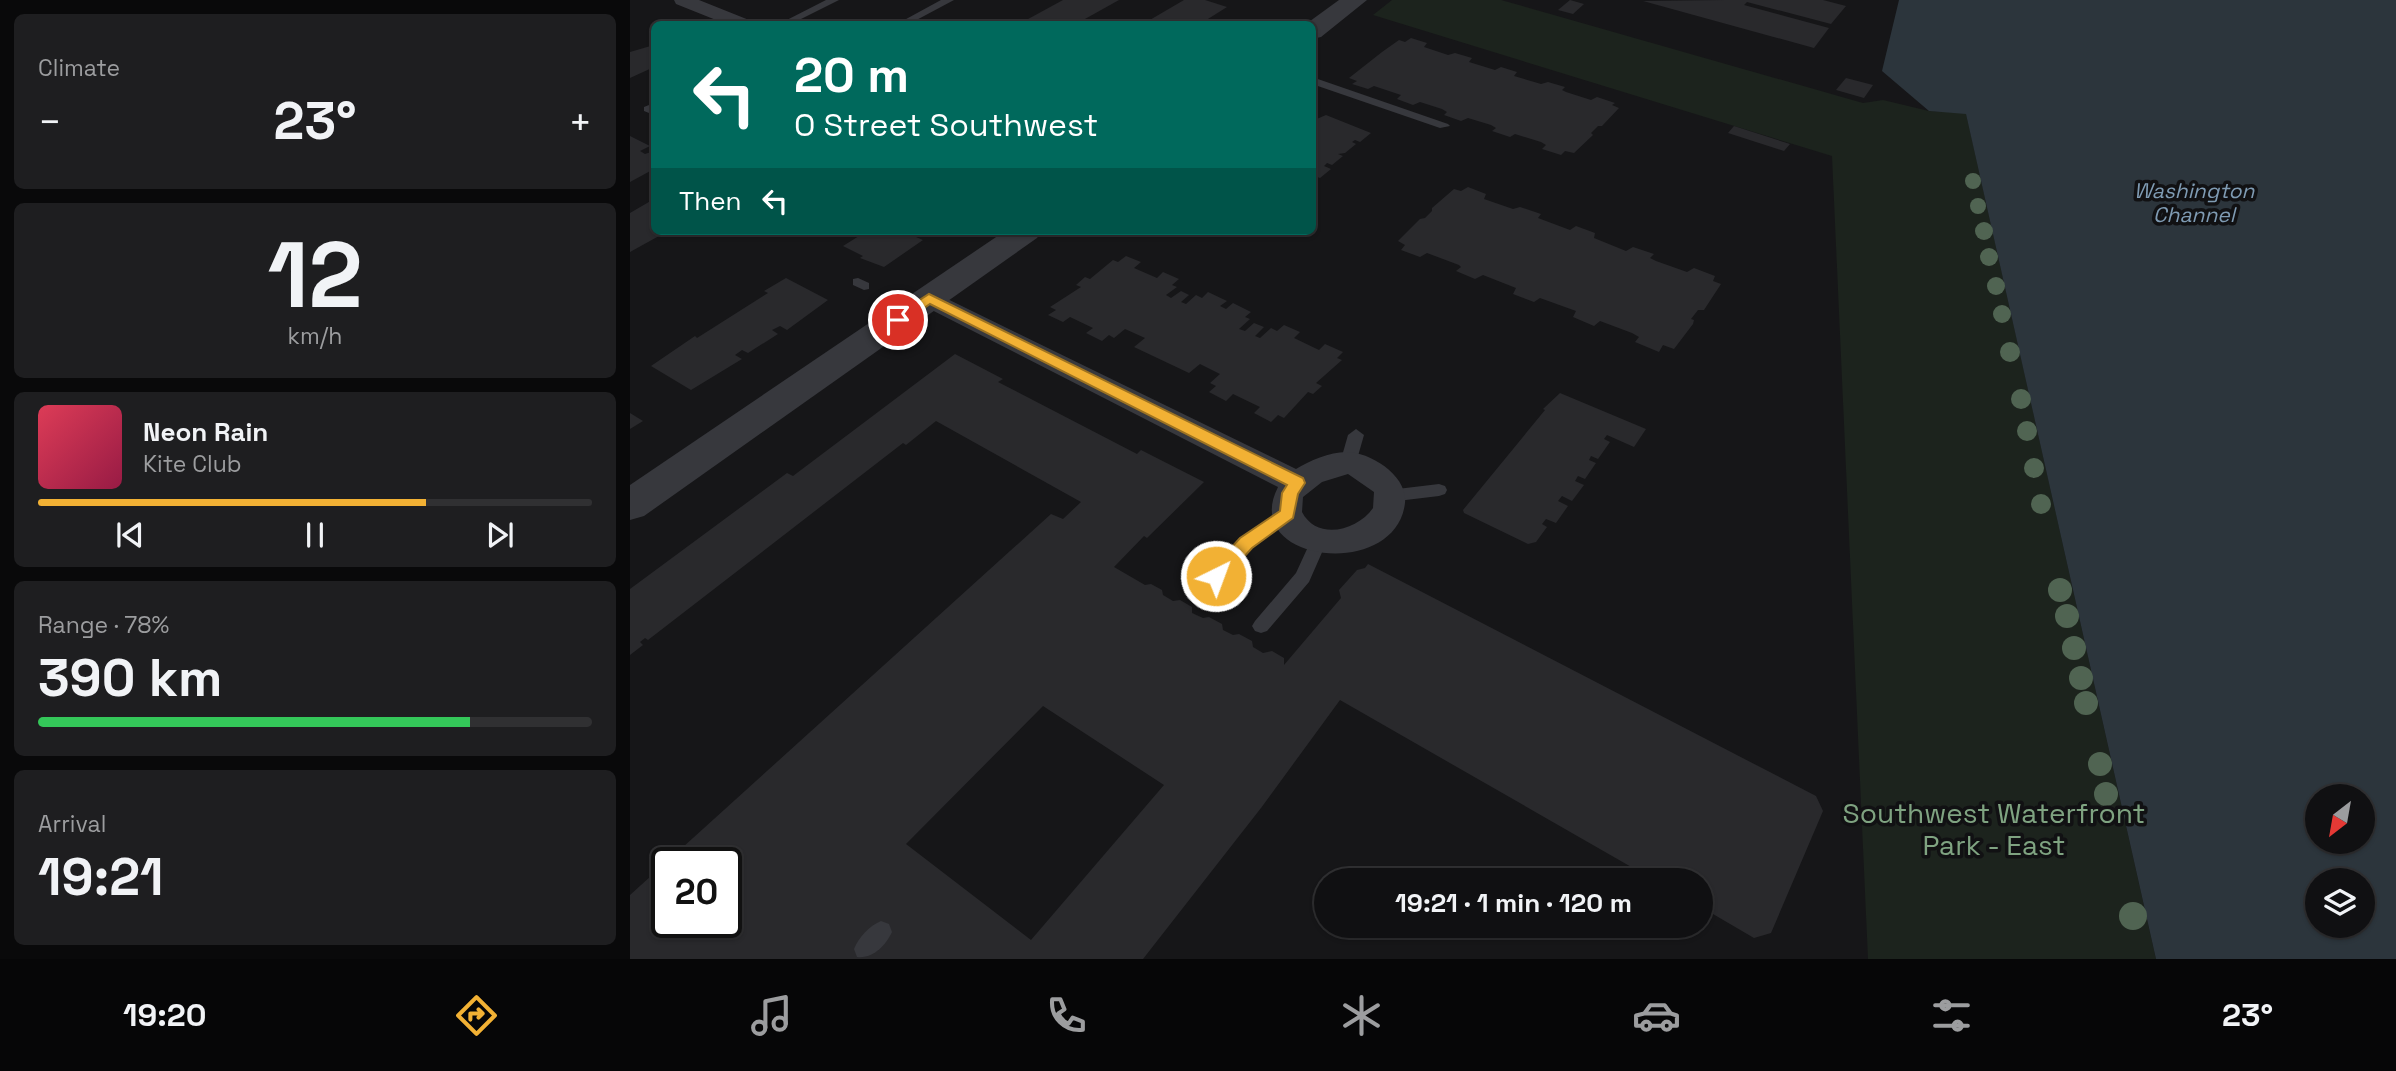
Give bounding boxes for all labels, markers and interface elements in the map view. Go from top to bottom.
text: 20 m [794,44,909,106]
icon: left [679,49,770,140]
text: Climate [38,53,120,83]
text: 23° [274,88,357,154]
text: − [38,98,62,146]
text: + [568,98,592,146]
text: O Street Southwest [794,105,1098,145]
water label: Washington Channel [2134,177,2255,228]
icon: left [756,182,794,220]
text: Then [679,184,742,218]
text: 12 [267,217,363,334]
pin [868,290,928,350]
icon: arrive [879,301,917,339]
text: km/h [288,321,342,351]
text: Neon Rain [143,415,268,449]
text: Kite Club [143,449,242,479]
icon: previous [111,516,149,554]
icon: pause [296,516,334,554]
icon: next [481,516,519,554]
position arrow [1179,539,1253,613]
text: Range · 78% [38,610,169,640]
text: 390 km [38,645,222,711]
north arrow [2305,784,2375,854]
map controls [2305,784,2375,938]
park label: Southwest Waterfront Park - East [1843,795,2145,863]
text: Arrival [38,809,106,839]
text: 19:21 [38,844,164,910]
speed limit sign: 20 [651,847,742,938]
button: layers [2305,868,2375,938]
text: 19:21 · 1 min · 120 m [1395,886,1632,920]
icon: directions [452,991,501,1040]
icon: music [747,991,796,1040]
icon: phone [1042,991,1091,1040]
icon: climate [1337,991,1386,1040]
icon: car [1632,991,1681,1040]
icon: filters [1927,991,1976,1040]
text: 19:20 [123,995,206,1035]
text: 23° [2222,995,2273,1035]

